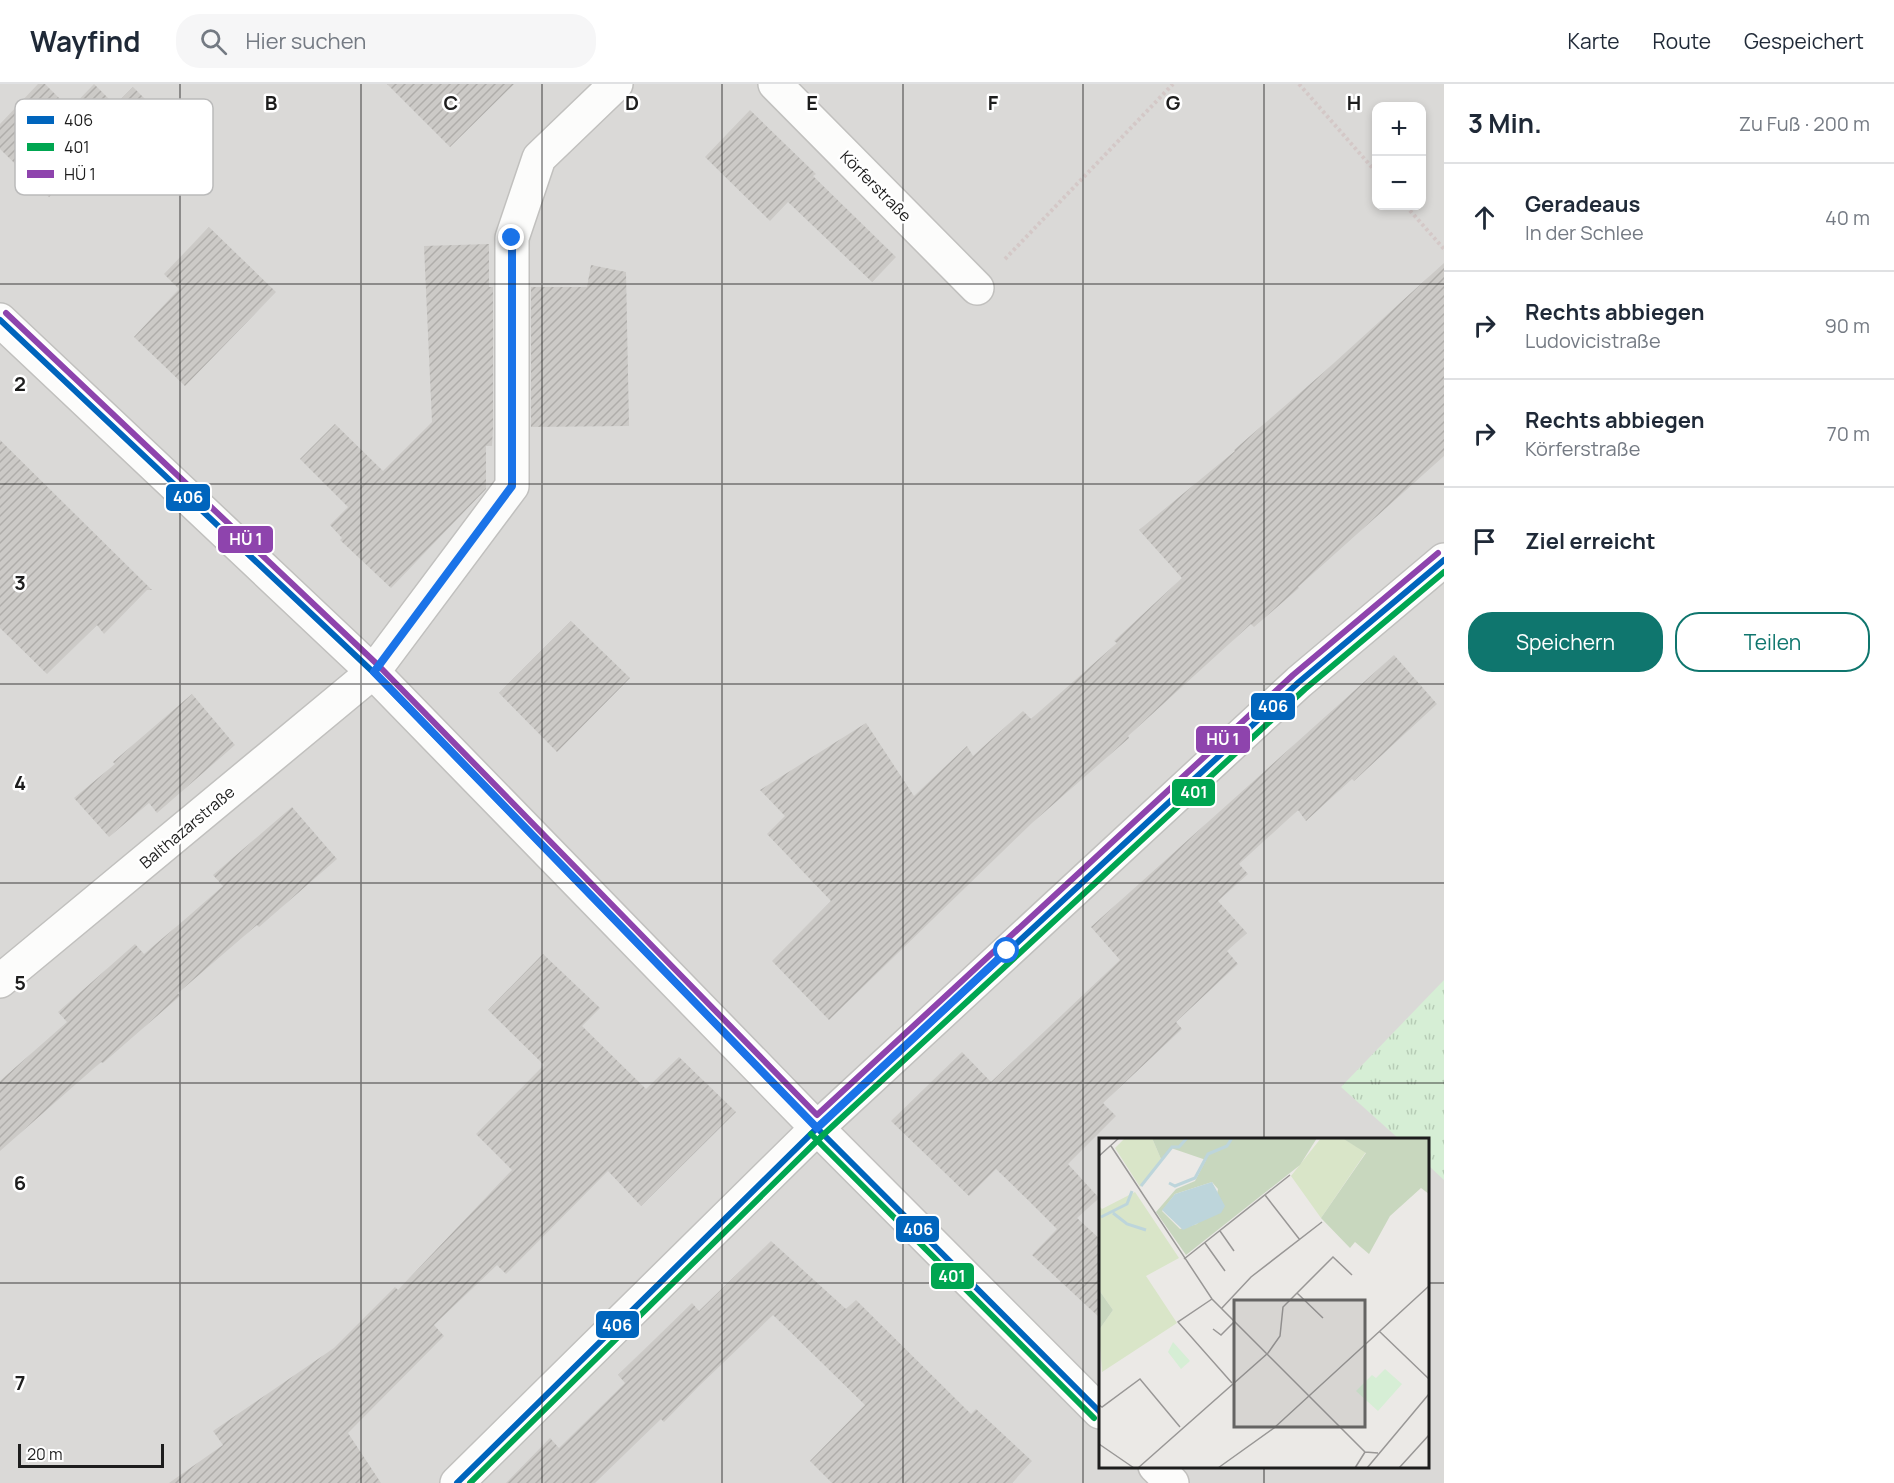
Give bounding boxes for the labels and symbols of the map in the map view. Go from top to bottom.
text: B [265,89,278,116]
text: C [444,89,458,116]
text: D [625,89,639,116]
text: E [806,89,818,116]
text: F [988,89,999,116]
text: G [1166,89,1181,116]
text: H [1347,89,1361,116]
legend [15,99,213,195]
text: 406 [64,109,93,131]
text: 401 [64,136,89,158]
street label: Körferstraße [836,146,916,226]
text: HÜ 1 [64,163,96,185]
route end [498,224,524,250]
text: 2 [14,370,26,397]
line badge: 406 [165,483,211,512]
text: 406 [173,486,203,508]
line badge: HÜ 1 [217,525,274,554]
text: HÜ 1 [229,528,263,550]
text: 3 [14,569,26,596]
line badge: 406 [1250,692,1296,721]
text: 406 [1258,695,1288,717]
line badge: HÜ 1 [1195,725,1251,754]
text: HÜ 1 [1206,728,1240,750]
text: 4 [14,769,26,796]
line badge: 401 [1171,778,1216,807]
street label: Balthazarstraße [135,781,239,873]
text: 401 [1180,781,1208,803]
route start [993,937,1019,963]
text: 5 [14,969,26,996]
inset map [1099,1138,1429,1468]
text: 6 [14,1169,26,1196]
line badge: 406 [895,1215,940,1243]
text: 406 [903,1218,933,1240]
line badge: 401 [930,1262,975,1290]
text: 401 [938,1265,966,1287]
line badge: 406 [595,1310,640,1339]
text: 406 [602,1314,632,1336]
text: 7 [15,1369,25,1396]
scale bar [18,1441,164,1468]

